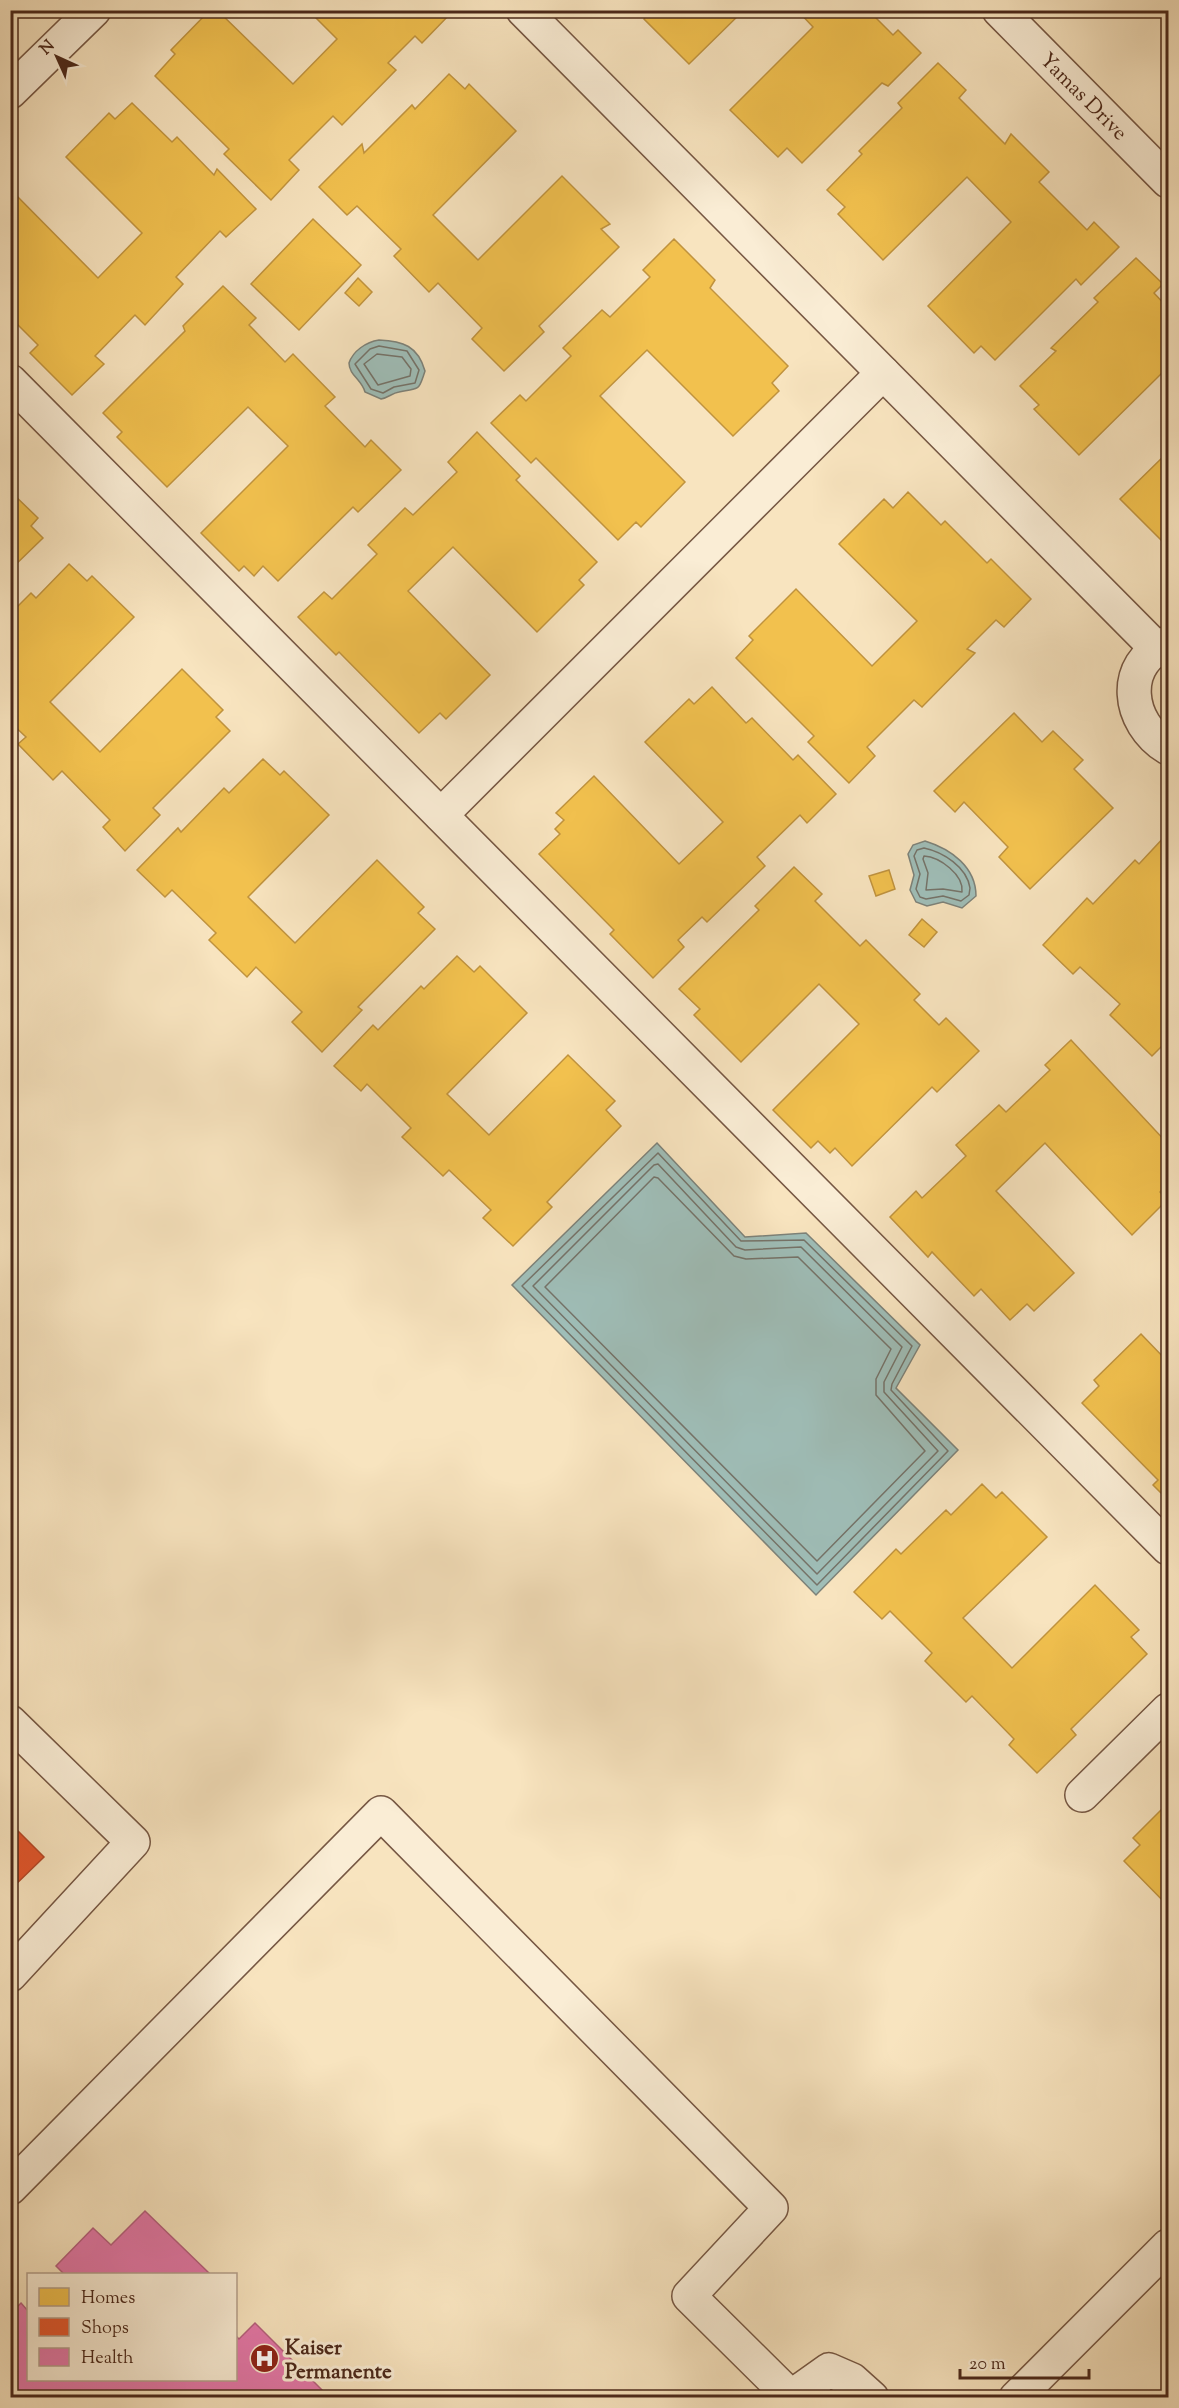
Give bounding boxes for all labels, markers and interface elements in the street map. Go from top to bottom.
north arrow [27,27,87,87]
text: N [36,35,61,61]
street label: Yamas Drive [1032,47,1133,148]
legend [27,2273,237,2381]
text: Homes [81,2286,135,2312]
text: Shops [81,2316,129,2342]
place label: Kaiser Permanente [285,2334,392,2388]
scale bar [960,2342,1089,2380]
hospital icon: Kaiser Permanente [248,2343,280,2375]
text: Health [81,2346,134,2372]
text: 20 m [969,2352,1006,2378]

